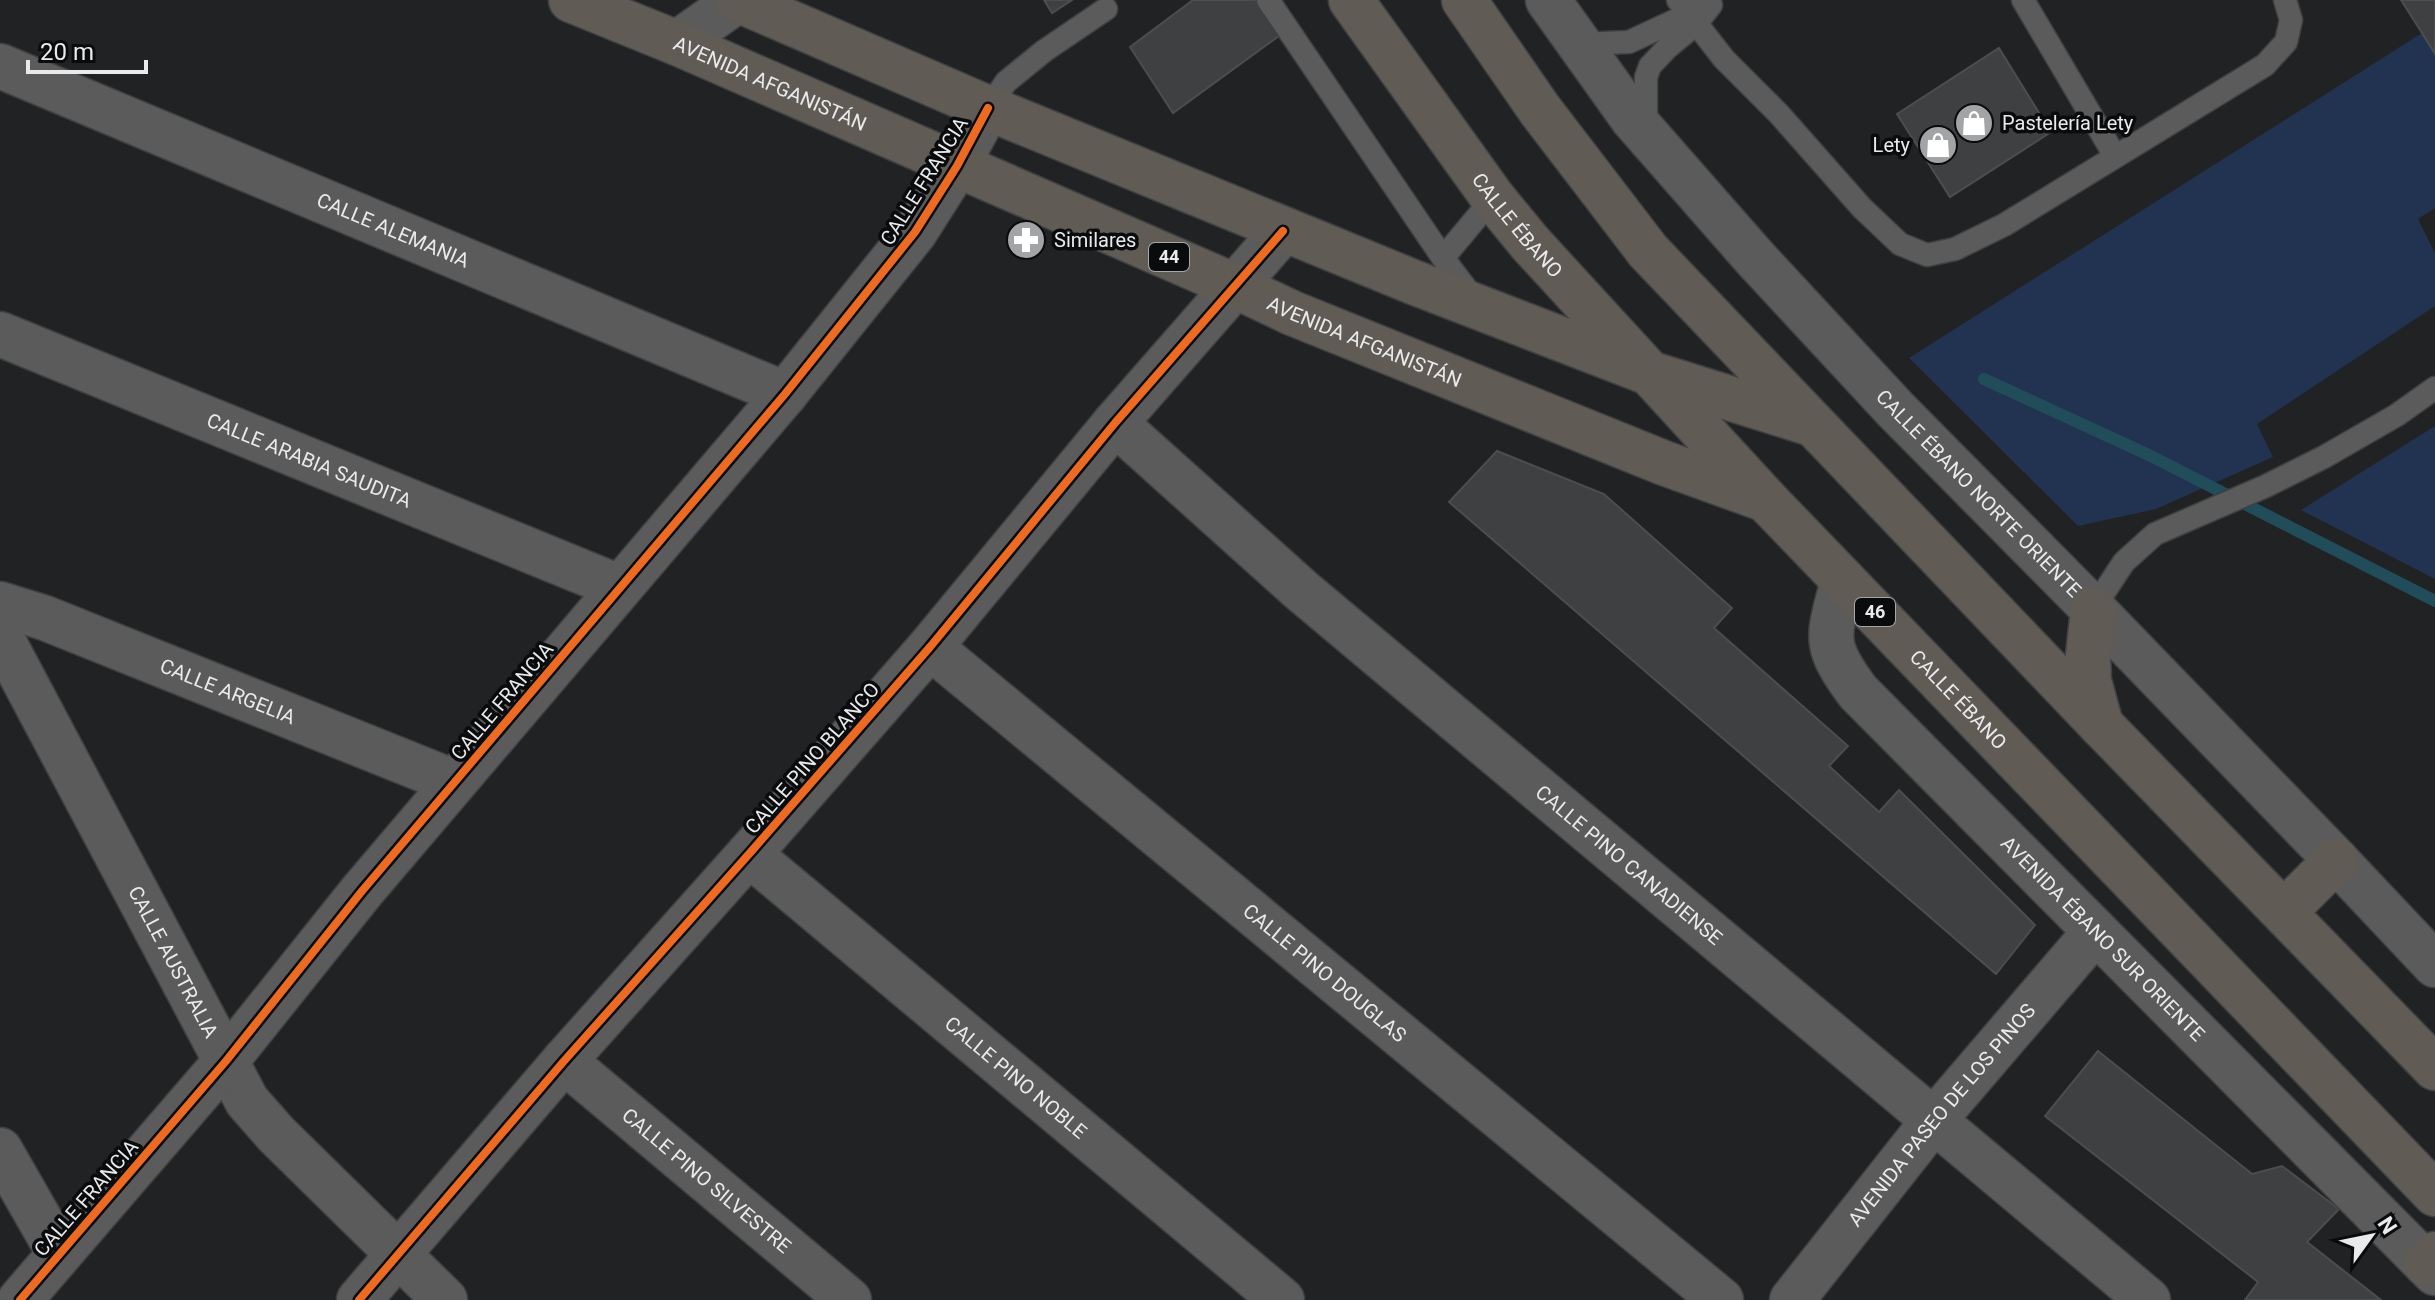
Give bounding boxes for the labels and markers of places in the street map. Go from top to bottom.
shop icon: Pastelería Lety [1953,102,1995,144]
place label: Pastelería Lety [2002,111,2134,135]
shop icon: Lety [1917,124,1959,166]
place label: Lety [1873,133,1911,157]
pharmacy icon: Similares [1005,219,1047,261]
place label: Similares [1054,228,1136,252]

